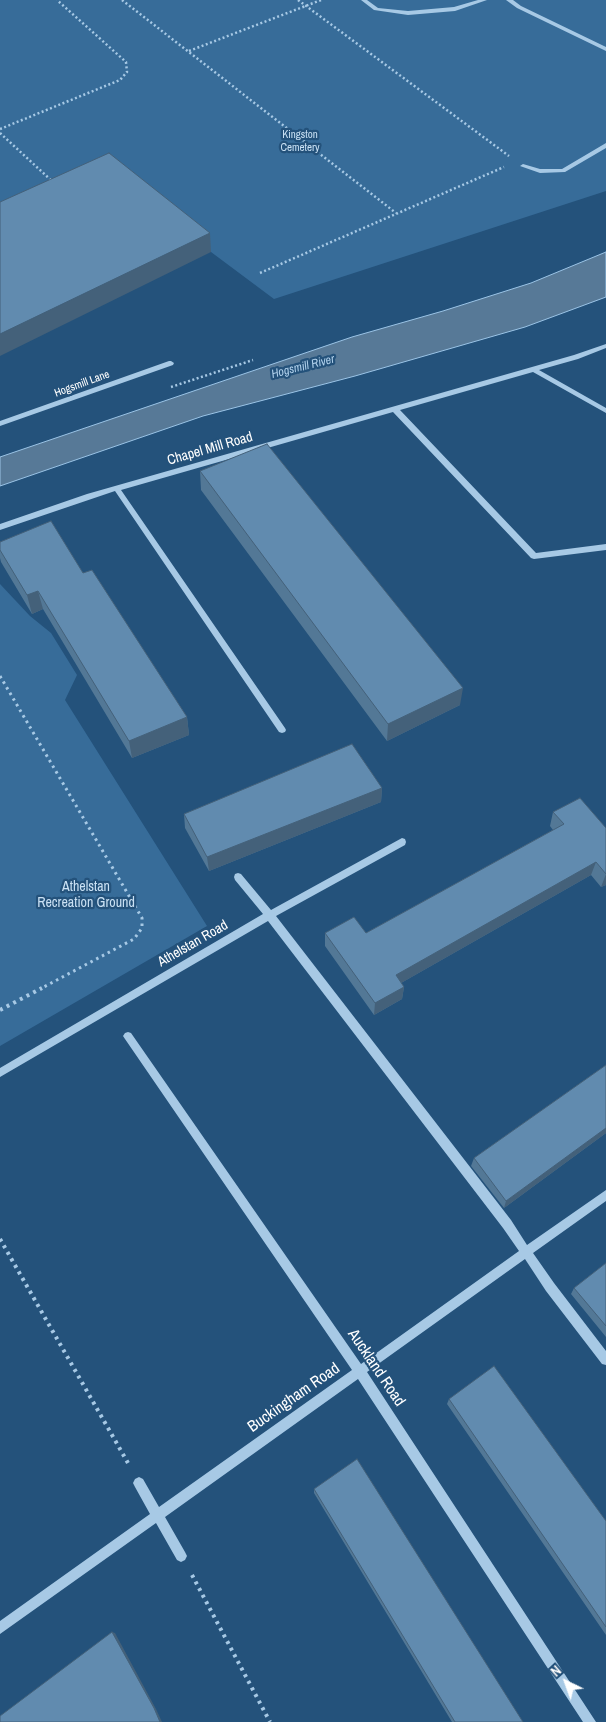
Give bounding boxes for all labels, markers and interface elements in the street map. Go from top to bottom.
park label: Kingston Cemetery [280,128,320,154]
water label: Hogsmill River [270,352,336,382]
street label: Hogsmill Lane [53,368,111,400]
street label: Chapel Mill Road [165,429,255,469]
park label: Athelstan Recreation Ground [37,879,135,912]
street label: Athelstan Road [155,917,231,971]
street label: Auckland Road [343,1326,409,1410]
street label: Buckingham Road [244,1359,344,1437]
north arrow [541,1657,591,1707]
text: N [547,1661,565,1680]

